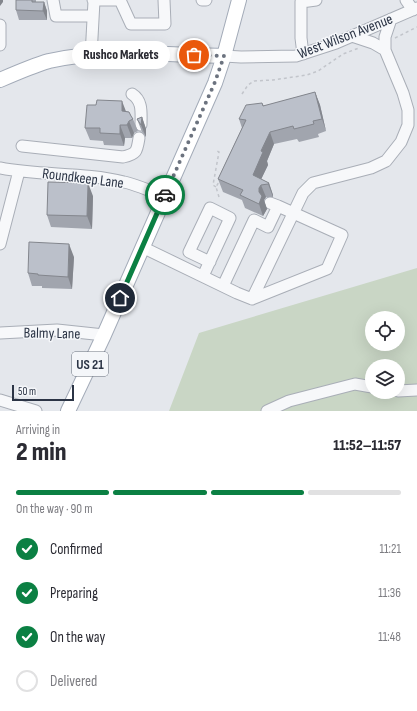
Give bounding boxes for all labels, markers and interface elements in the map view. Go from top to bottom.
street label: West Wilson Avenue [295,10,395,63]
pin [177,38,211,72]
callout: Rushco Markets [72,41,170,69]
icon: bag [183,44,205,66]
text: Rushco Markets [83,47,159,63]
street label: Roundkeep Lane [41,164,125,193]
courier [145,175,185,215]
icon: car [154,184,176,206]
pin [103,281,137,315]
icon: home [109,287,131,309]
map controls [365,311,405,399]
button: locate [365,311,405,351]
street label: Balmy Lane [23,324,81,343]
road number: US 21 [72,352,108,376]
button: layers [365,359,405,399]
scale bar [12,383,74,402]
text: 50 m [18,385,36,398]
text: Arriving in [16,422,60,438]
text: 11:52–11:57 [333,436,401,455]
text: 2 min [16,437,66,468]
text: On the way · 90 m [16,501,93,517]
icon: check [16,538,38,560]
text: Confirmed [50,540,103,559]
text: 11:21 [379,541,401,557]
icon: check [16,582,38,604]
text: Preparing [50,584,98,603]
text: 11:36 [378,585,401,601]
icon: check [16,626,38,648]
text: On the way [50,628,105,647]
text: 11:48 [378,629,401,645]
text: Delivered [50,672,97,691]

